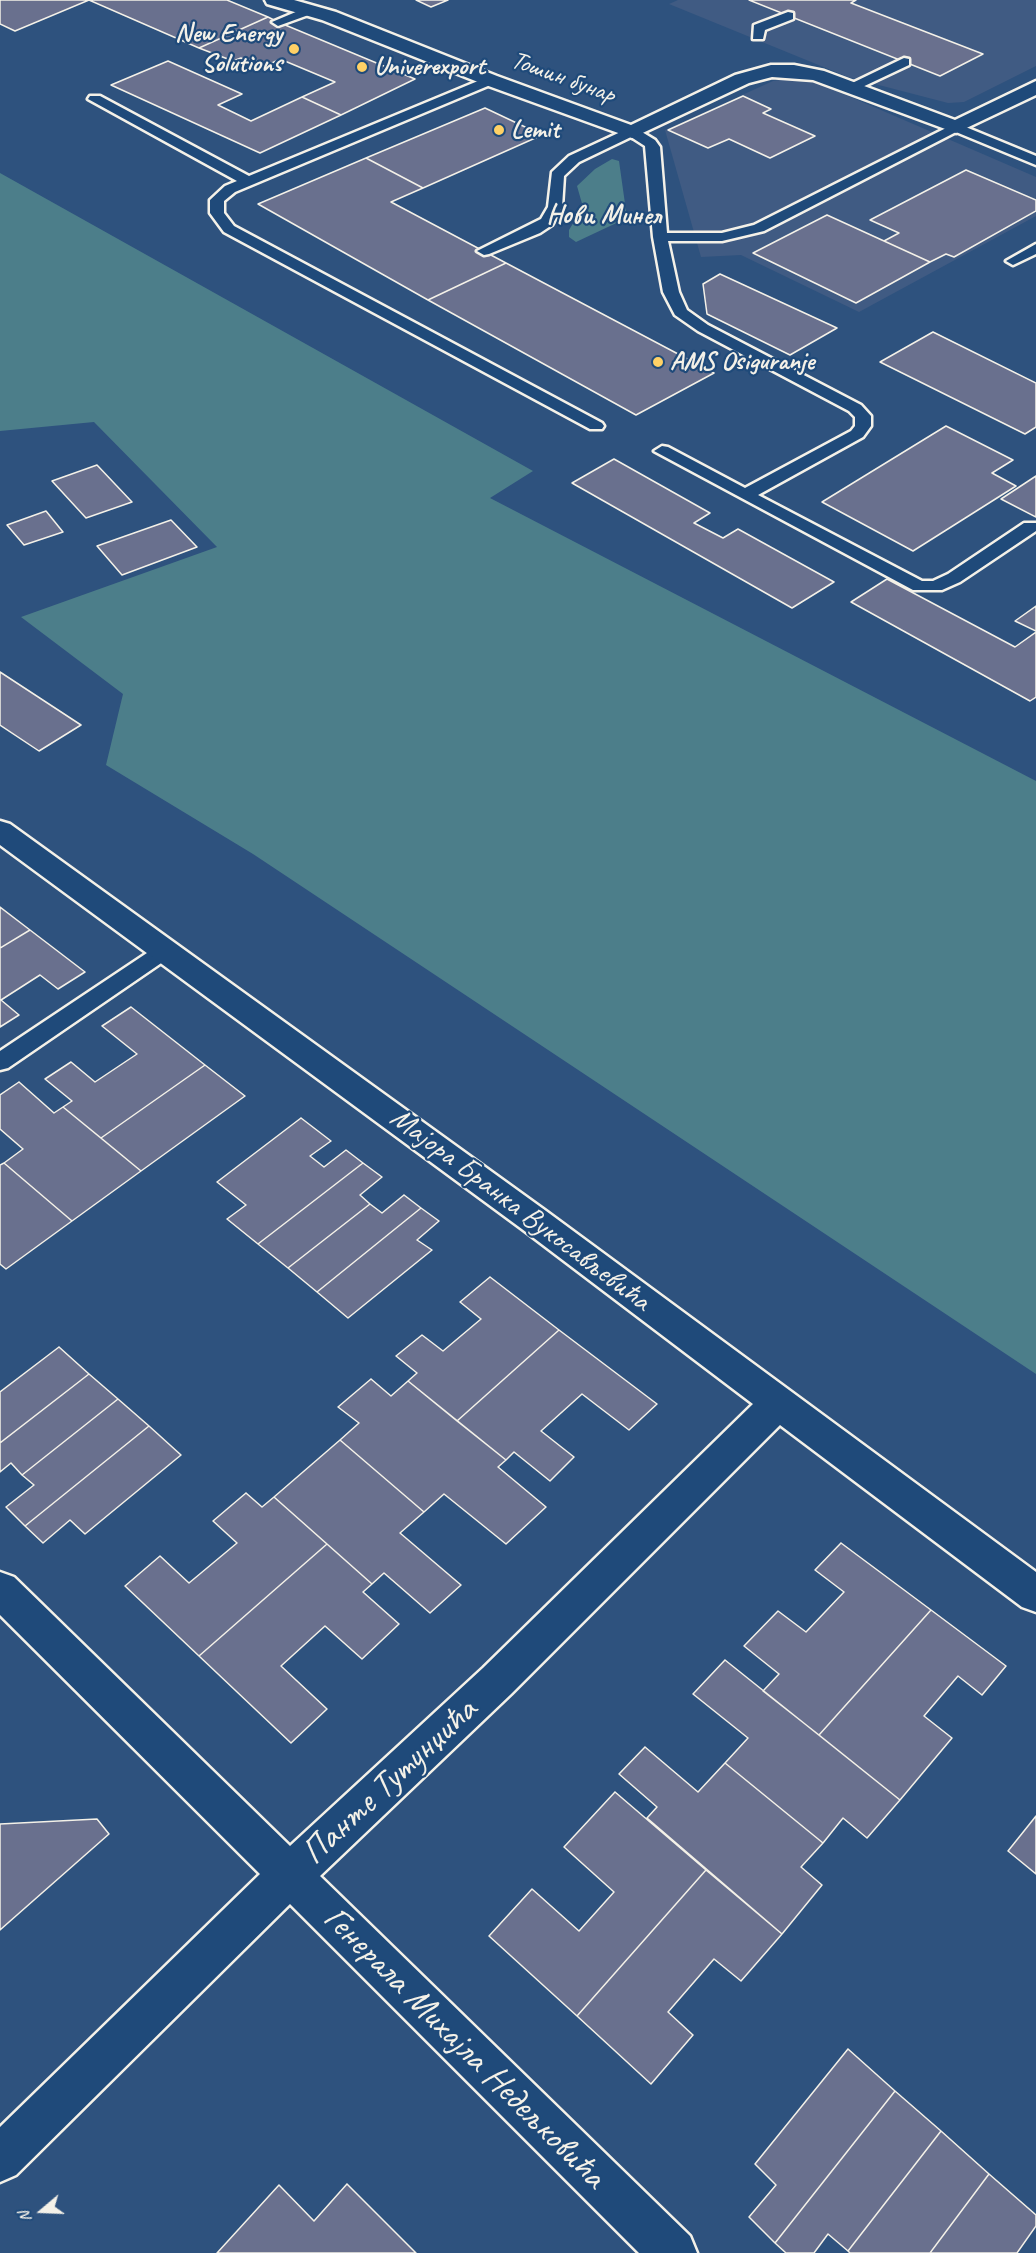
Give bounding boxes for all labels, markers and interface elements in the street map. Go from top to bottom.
place label: New Energy Solutions [175,18,282,80]
marker: New Energy Solutions [287,42,301,56]
street label: Тошин бунар [507,45,619,111]
place label: Univerexport [374,51,485,83]
marker: Univerexport [355,60,369,74]
place label: Lemit [511,114,559,146]
marker: Lemit [492,123,506,137]
district label: Нови Минел [546,200,662,232]
place label: AMS Osiguranje [670,346,814,378]
marker: AMS Osiguranje [651,355,665,369]
street label: Мајора Бранка Вукосављевића [383,1100,657,1320]
street label: Панте Тутунџића [293,1690,487,1874]
street label: Генерала Михајла Недељковића [314,1898,614,2198]
north arrow [12,2181,72,2241]
text: N [14,2209,36,2225]

